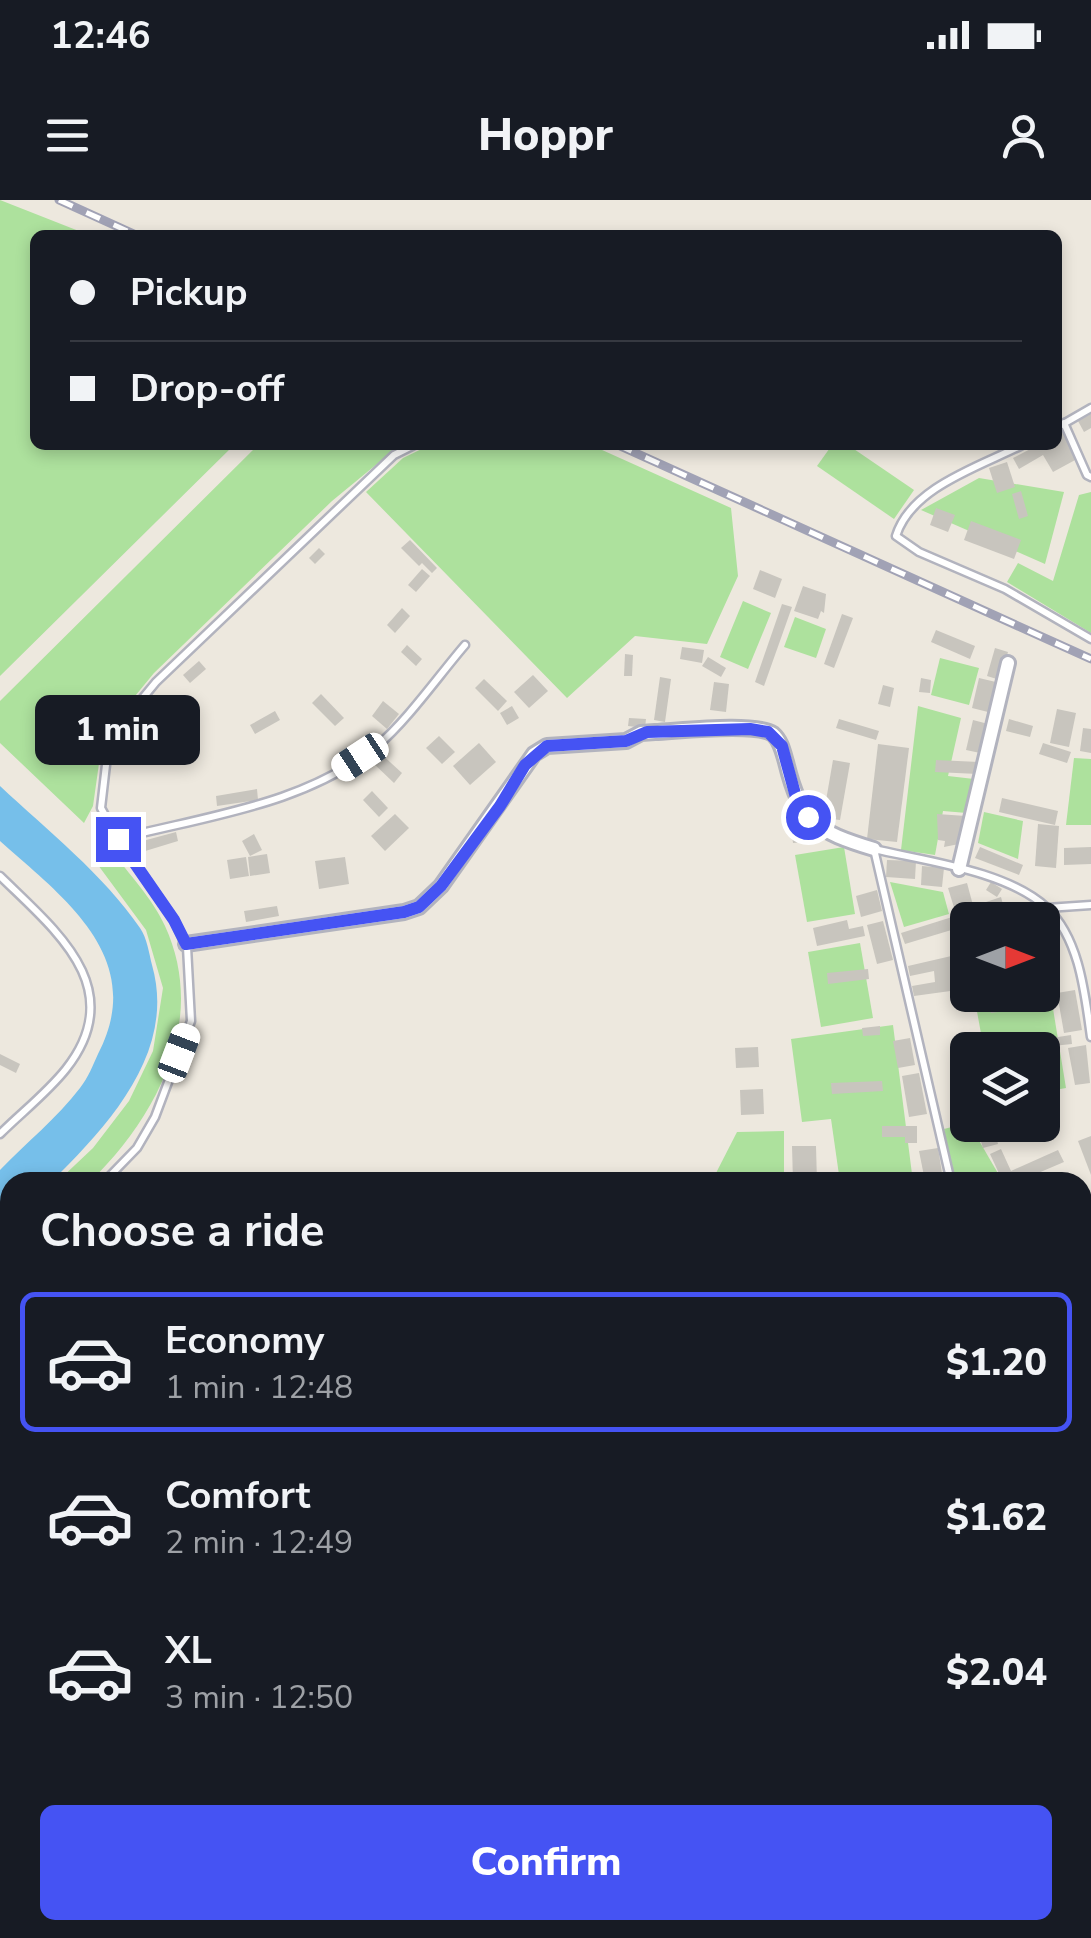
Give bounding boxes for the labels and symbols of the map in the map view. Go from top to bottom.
callout: 1 min [36,694,200,764]
car [327,728,393,786]
route start [786,795,831,840]
route end [96,817,141,862]
north arrow [950,902,1060,1012]
car [154,1020,204,1086]

